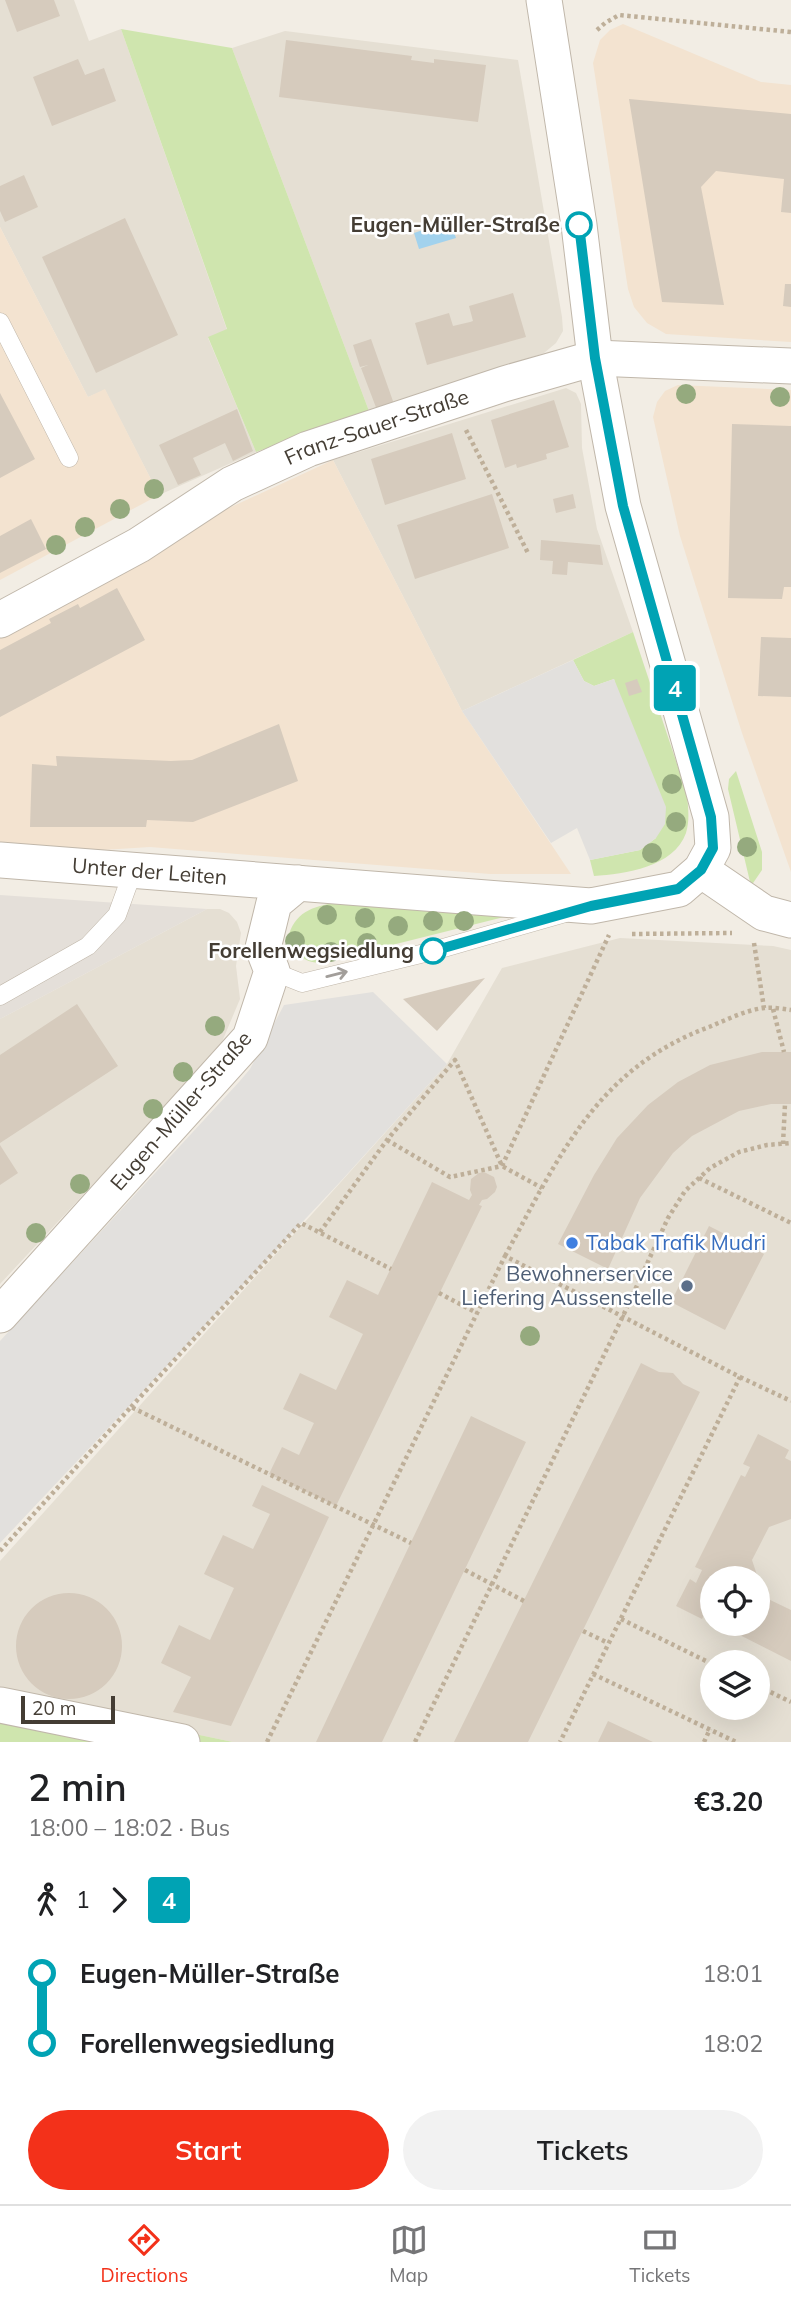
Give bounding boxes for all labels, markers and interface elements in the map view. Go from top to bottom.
place label: Eugen-Müller-Straße [350,211,560,237]
marker: Eugen-Müller-Straße [566,212,592,238]
street label: Franz-Sauer-Straße [280,383,472,470]
line badge: 4 [652,665,698,711]
text: 4 [668,673,682,703]
street label: Unter der Leiten [71,852,228,890]
place label: Forellenwegsiedlung [208,937,414,963]
marker: Forellenwegsiedlung [420,938,446,964]
one-way arrow [325,967,348,980]
street label: Eugen-Müller-Straße [104,1025,256,1195]
place label: Tabak Trafik Mudri [586,1229,766,1255]
marker: Tabak Trafik Mudri [564,1235,580,1251]
place label: Bewohnerservice Liefering Aussenstelle [461,1260,673,1310]
marker: Bewohnerservice Liefering Aussenstelle [679,1278,695,1294]
map controls [700,1566,770,1720]
button: locate [700,1566,770,1636]
button: layers [700,1650,770,1720]
scale bar [21,1693,116,1725]
text: 20 m [32,1696,76,1720]
text: 2 min [28,1763,127,1811]
text: €3.20 [694,1785,763,1818]
text: 18:00 – 18:02 · Bus [28,1813,230,1842]
icon: walk [28,1881,66,1919]
icon: forward [100,1881,138,1919]
text: 1 [76,1885,90,1914]
text: 4 [162,1885,176,1915]
text: Eugen-Müller-Straße [80,1957,339,1990]
text: 18:01 [703,1959,763,1988]
text: Forellenwegsiedlung [80,2027,335,2060]
text: 18:02 [703,2029,763,2058]
button: Start [28,2110,389,2190]
button: Tickets [403,2110,763,2190]
tab: Directions [100,2221,188,2287]
tab: Map [389,2221,428,2287]
tab: Tickets [629,2221,691,2287]

